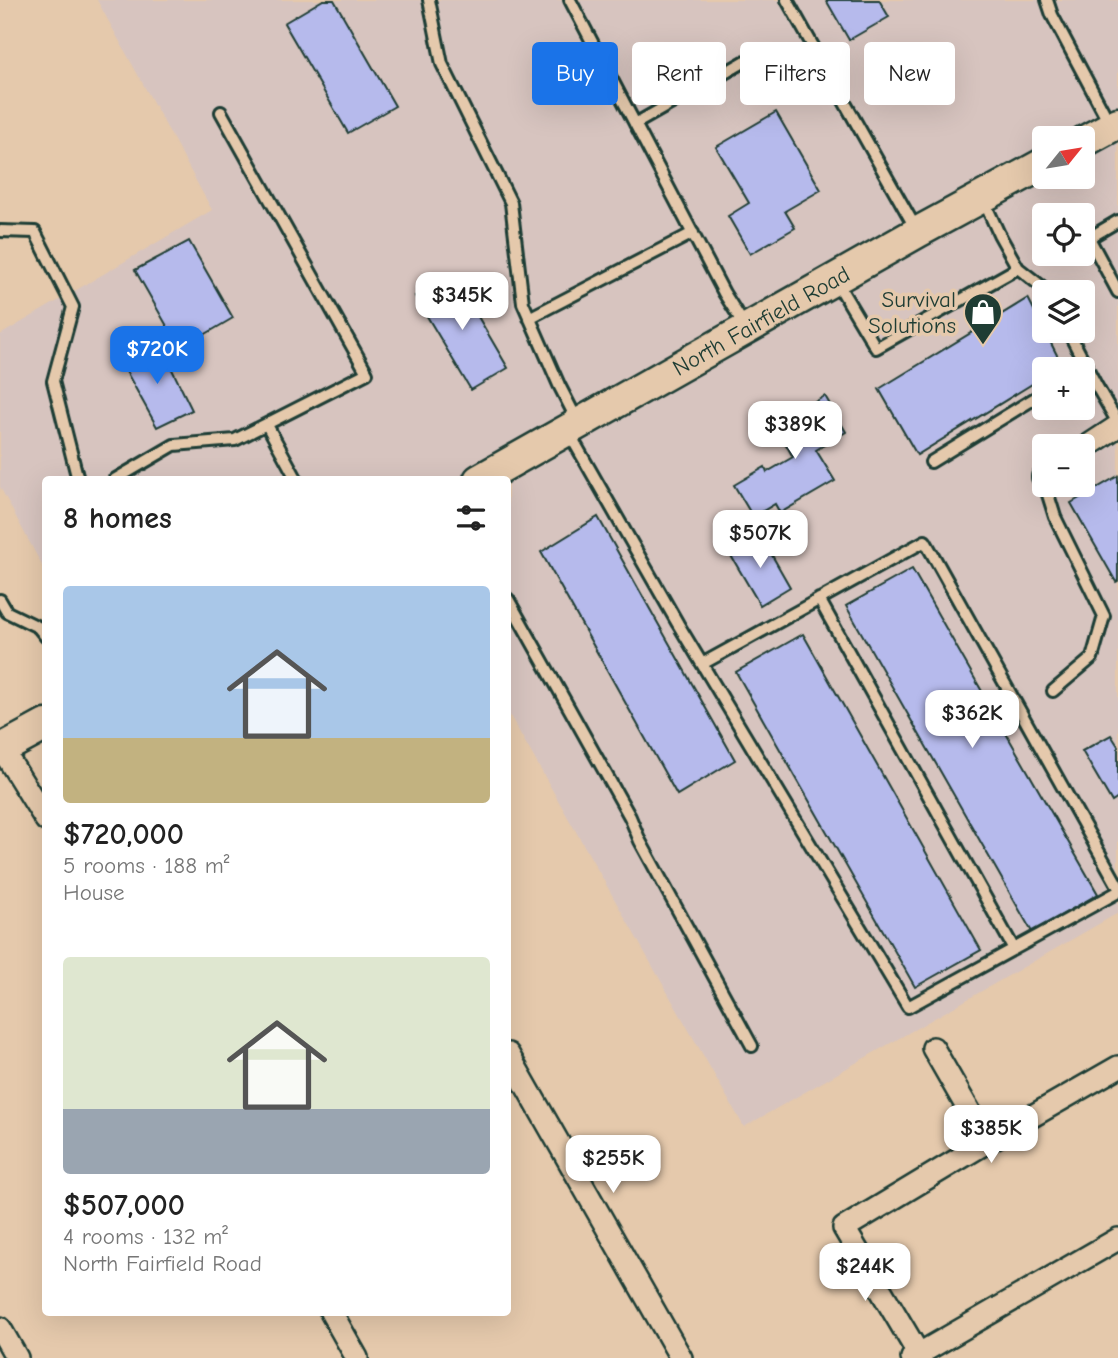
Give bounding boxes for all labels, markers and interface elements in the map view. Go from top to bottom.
chip: Buy [532,42,618,105]
chip: Rent [632,42,726,105]
chip: Filters [740,42,850,105]
chip: New [864,42,955,105]
north arrow [1032,126,1096,189]
map controls [1032,126,1095,497]
button: locate [1032,203,1095,266]
street label: North Fairfield Road [668,260,854,381]
pin: $345K [413,272,511,332]
button: layers [1032,280,1095,343]
text: $345K [431,281,493,308]
place label: Survival Solutions [868,286,956,339]
shop icon: Survival Solutions [962,291,1004,346]
pin: $720K [108,326,206,386]
text: $720K [126,335,188,362]
button: + [1032,357,1095,420]
pin: $389K [746,402,844,461]
text: $389K [764,410,826,437]
button: − [1032,434,1095,497]
icon: filters [452,499,490,537]
text: 8 homes [63,501,172,536]
pin: $507K [711,510,809,570]
text: $507K [729,519,791,546]
icon: home [214,631,340,757]
pin: $362K [923,690,1021,750]
text: $362K [941,699,1003,726]
text: $720,000 [63,817,184,852]
text: 5 rooms · 188 m² [63,852,229,879]
text: House [63,879,125,906]
icon: home [214,1002,340,1128]
pin: $385K [942,1106,1040,1165]
text: $385K [960,1114,1022,1141]
pin: $255K [564,1136,662,1195]
text: $255K [582,1144,644,1171]
text: $507,000 [63,1188,185,1223]
text: 4 rooms · 132 m² [63,1223,228,1250]
pin: $244K [816,1244,914,1303]
text: North Fairfield Road [63,1250,262,1277]
text: $244K [835,1252,895,1279]

